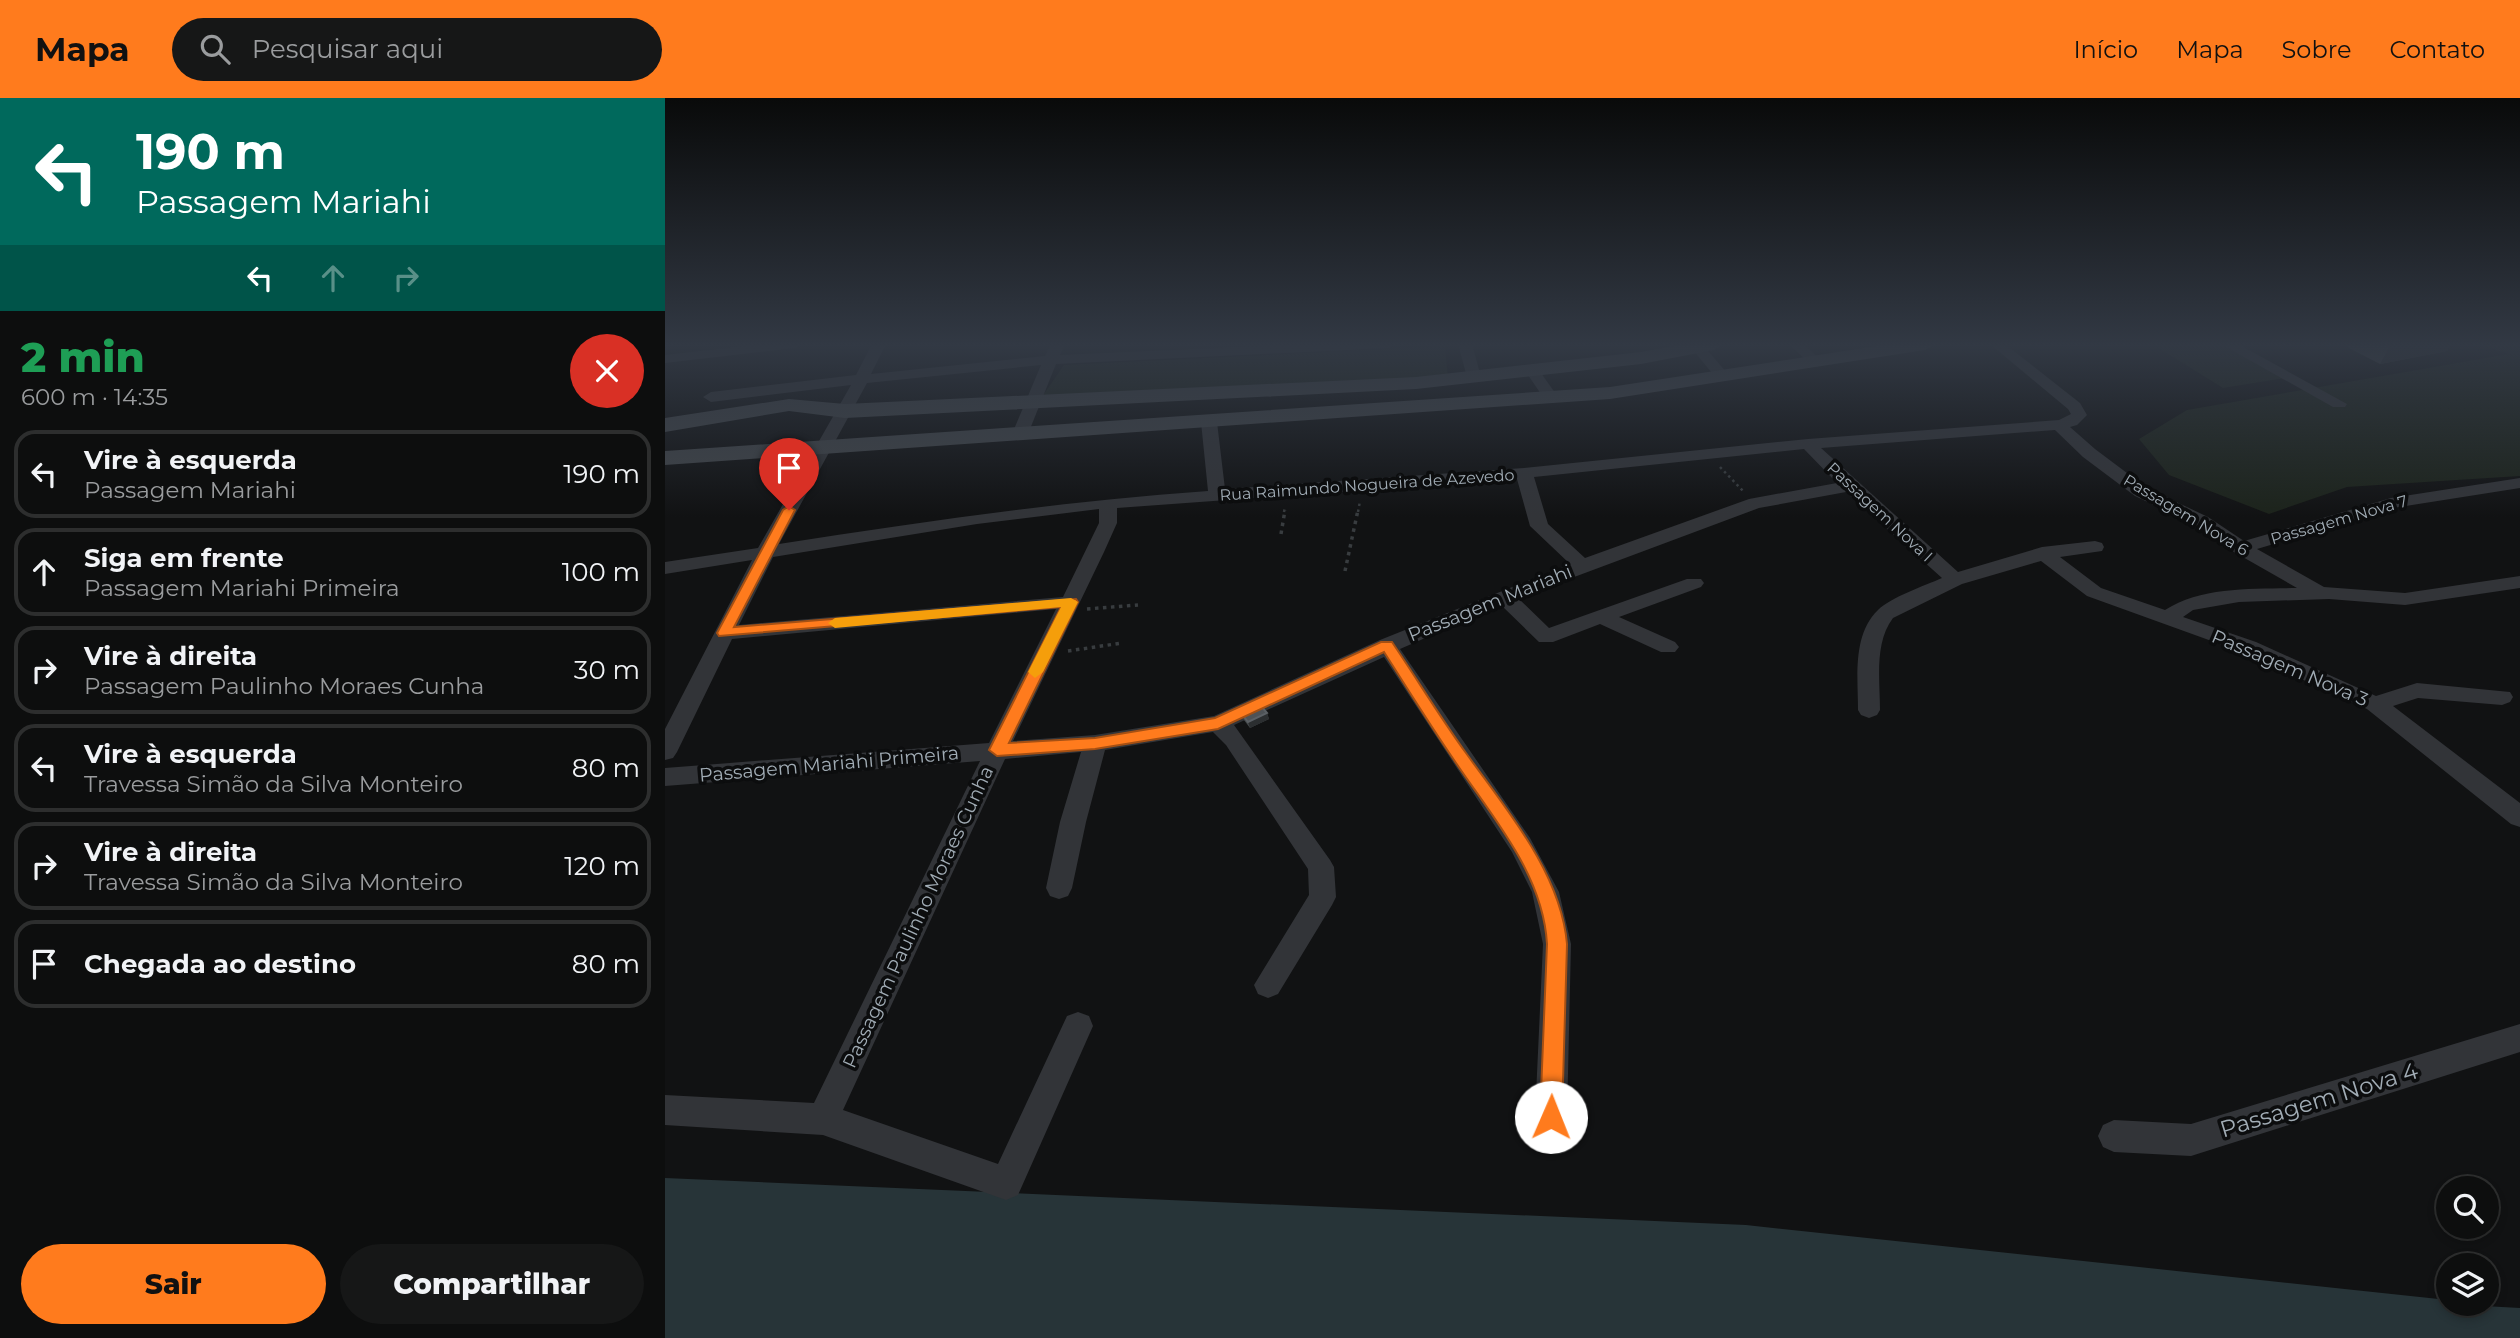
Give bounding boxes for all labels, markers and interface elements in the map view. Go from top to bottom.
search box [172,18,662,81]
text: Mapa [35,29,130,69]
icon: search [196,30,234,68]
text: Pesquisar aqui [252,33,443,65]
text: Início [2073,35,2138,64]
text: Mapa [2176,35,2244,64]
text: Sobre [2282,35,2351,64]
text: Contato [2389,35,2485,64]
text: 190 m [136,122,285,181]
icon: left [21,126,112,217]
text: Passagem Mariahi [136,182,431,221]
icon: left [241,259,279,297]
icon: ahead [314,259,352,297]
icon: right [387,259,425,297]
text: 2 min [21,331,145,383]
button: close [570,334,644,408]
text: 600 m · 14:35 [21,383,168,411]
pin [759,438,819,510]
text: Vire à esquerda [84,444,297,476]
icon: arrive [770,449,808,487]
icon: left [25,455,63,493]
text: 190 m [563,458,640,490]
street label: Passagem Nova I [1823,458,1937,566]
street label: Rua Raimundo Nogueira de Azevedo [1219,465,1515,505]
street label: Passagem Nova 6 [2120,470,2252,560]
text: Passagem Mariahi [84,476,296,504]
street label: Passagem Nova 7 [2268,491,2410,549]
text: Siga em frente [84,542,284,574]
icon: ahead [25,553,63,591]
text: 100 m [562,556,640,588]
street label: Passagem Mariahi [1405,560,1575,646]
text: Passagem Mariahi Primeira [84,574,400,602]
street label: Passagem Nova 3 [2208,625,2372,711]
text: Vire à direita [84,640,257,672]
icon: right [25,651,63,689]
text: 30 m [574,654,640,686]
text: Passagem Paulinho Moraes Cunha [84,672,484,700]
text: Vire à esquerda [84,738,297,770]
street label: Passagem Mariahi Primeira [698,741,960,787]
icon: left [25,749,63,787]
text: 80 m [572,752,640,784]
street label: Passagem Paulinho Moraes Cunha [838,762,998,1072]
text: Travessa Simão da Silva Monteiro [84,770,463,798]
text: Vire à direita [84,836,257,868]
icon: right [25,847,63,885]
text: 120 m [564,850,640,882]
text: Travessa Simão da Silva Monteiro [84,868,463,896]
icon: arrive [25,945,63,983]
text: Chegada ao destino [84,948,356,980]
text: 80 m [572,948,640,980]
street label: Passagem Nova 4 [2217,1057,2421,1143]
position arrow [1514,1080,1588,1154]
map controls [2436,1176,2499,1316]
button: search [2436,1176,2499,1239]
button: Sair [21,1244,326,1324]
button: Compartilhar [340,1244,644,1324]
button: layers [2436,1253,2499,1316]

